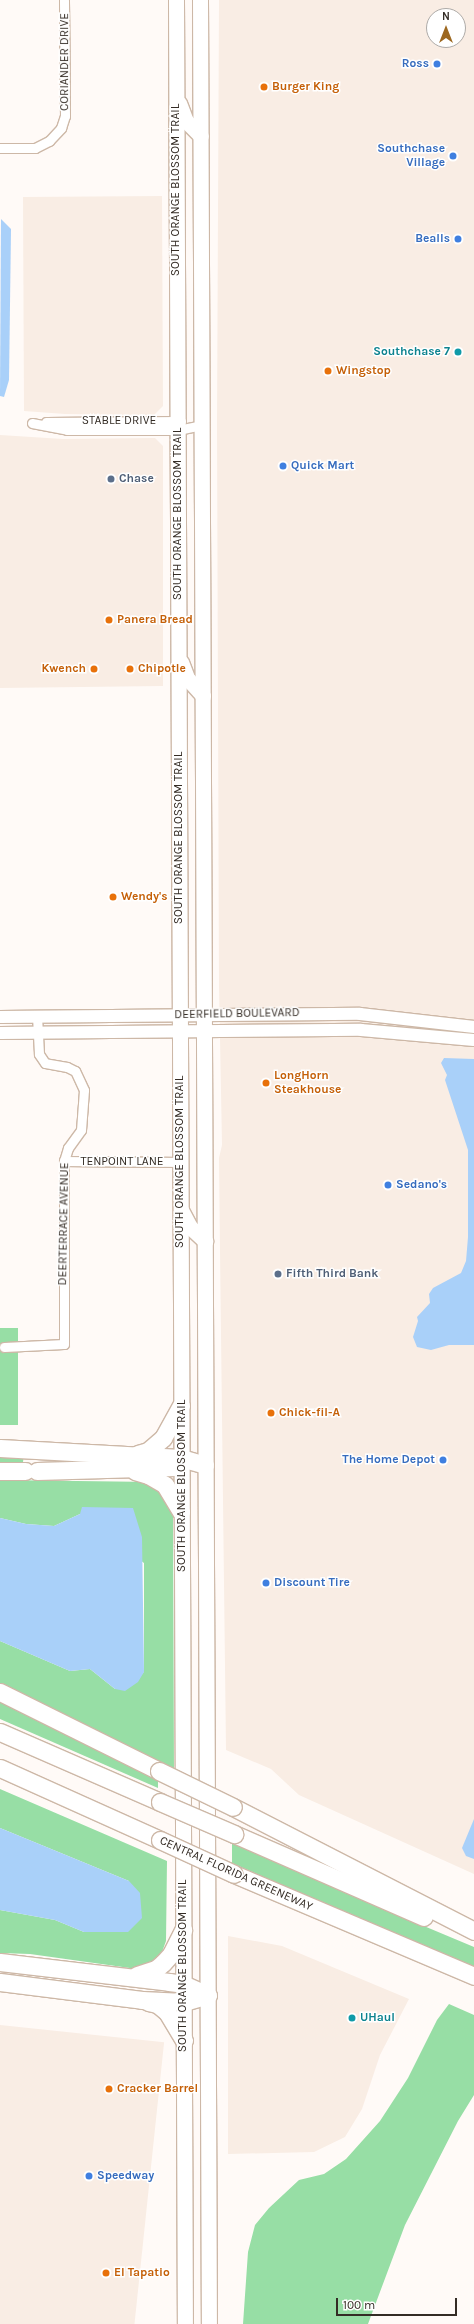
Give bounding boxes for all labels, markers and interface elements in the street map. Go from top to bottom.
north arrow [426,8,466,48]
text: N [442,10,450,23]
street label: CORIANDER DRIVE [58,13,72,111]
place label: Ross [402,57,429,71]
marker: Ross [432,59,442,69]
place label: Burger King [272,80,339,94]
marker: Burger King [259,82,269,92]
street label: SOUTH ORANGE BLOSSOM TRAIL [169,104,183,276]
place label: Southchase Village [377,142,445,170]
marker: Southchase Village [448,151,458,161]
place label: Bealls [415,232,450,246]
marker: Bealls [453,234,463,244]
place label: Southchase 7 [373,345,450,359]
marker: Southchase 7 [453,347,463,357]
place label: Wingstop [336,364,391,378]
marker: Wingstop [323,366,333,376]
street label: STABLE DRIVE [82,414,156,428]
street label: SOUTH ORANGE BLOSSOM TRAIL [171,428,185,600]
place label: Quick Mart [291,459,354,473]
marker: Quick Mart [278,461,288,471]
place label: Chase [119,472,154,486]
marker: Chase [106,474,116,484]
place label: Panera Bread [117,613,193,627]
marker: Panera Bread [104,615,114,625]
place label: Kwench [41,662,86,676]
place label: Chipotle [138,662,186,676]
marker: Kwench [89,664,99,674]
marker: Chipotle [125,664,135,674]
street label: SOUTH ORANGE BLOSSOM TRAIL [172,752,186,924]
place label: Wendy's [121,890,168,904]
marker: Wendy's [108,892,118,902]
street label: DEERFIELD BOULEVARD [174,1006,300,1022]
place label: LongHorn Steakhouse [274,1069,341,1097]
street label: SOUTH ORANGE BLOSSOM TRAIL [173,1076,187,1248]
marker: LongHorn Steakhouse [261,1078,271,1088]
street label: TENPOINT LANE [80,1155,164,1169]
street label: DEERTERRACE AVENUE [56,1162,72,1286]
place label: Sedano's [396,1178,447,1192]
marker: Sedano's [383,1180,393,1190]
place label: Fifth Third Bank [286,1267,378,1281]
marker: Fifth Third Bank [273,1269,283,1279]
street label: SOUTH ORANGE BLOSSOM TRAIL [175,1400,189,1572]
place label: Chick-fil-A [279,1406,340,1420]
marker: Chick-fil-A [266,1408,276,1418]
place label: The Home Depot [342,1453,435,1467]
marker: The Home Depot [438,1455,448,1465]
place label: Discount Tire [274,1576,350,1590]
marker: Discount Tire [261,1578,271,1588]
street label: CENTRAL FLORIDA GREENEWAY [157,1834,315,1914]
street label: SOUTH ORANGE BLOSSOM TRAIL [176,1880,190,2052]
place label: UHaul [360,2011,395,2025]
marker: UHaul [347,2013,357,2023]
place label: Cracker Barrel [117,2082,198,2096]
marker: Cracker Barrel [104,2084,114,2094]
place label: Speedway [97,2169,154,2183]
marker: Speedway [84,2171,94,2181]
place label: El Tapatio [114,2266,170,2280]
marker: El Tapatio [101,2268,111,2278]
scale bar [338,2290,459,2316]
text: 100 m [343,2298,375,2312]

